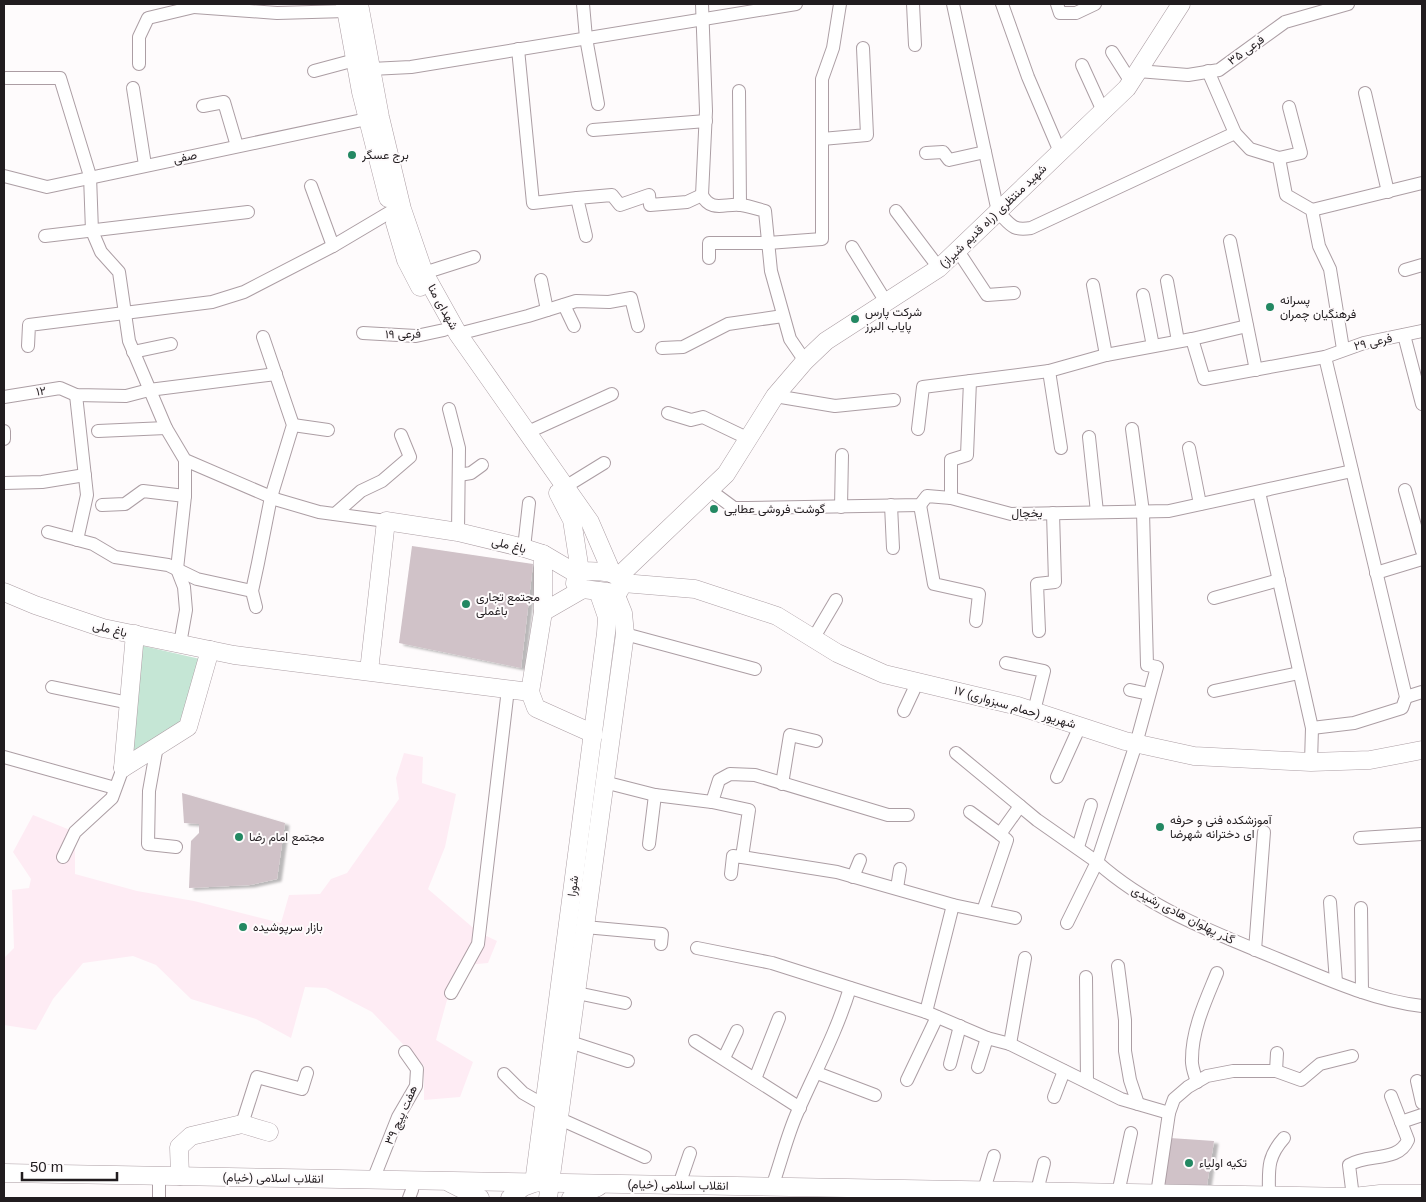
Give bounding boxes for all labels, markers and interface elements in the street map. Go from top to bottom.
street label: فرعی ۳۵ [1225,32,1268,69]
street label: صفی [172,148,198,167]
place label: برج عسگر [361,148,409,164]
marker: برج عسگر [346,149,358,161]
street label: شهید منتظری (راه قدیم شیراز) [937,161,1050,272]
street label: شهدای منا [424,282,461,333]
place label: پسرانه فرهنگیان چمران [1280,293,1356,322]
marker: پسرانه فرهنگیان چمران [1264,301,1276,313]
place label: شرکت پارس پایاب البرز [864,305,922,334]
marker: شرکت پارس پایاب البرز [849,313,861,325]
street label: فرعی ۱۹ [385,327,421,342]
street label: فرعی ۲۹ [1353,331,1394,354]
street label: ۱۲ [35,383,47,399]
place label: گوشت فروشی عطایی [724,502,825,517]
marker: گوشت فروشی عطایی [708,503,720,515]
street label: یخچال [1012,506,1043,521]
street label: باغ ملی [490,534,528,558]
place label: مجتمع تجاری باغملی [476,590,540,619]
marker: مجتمع تجاری باغملی [460,598,472,610]
street label: باغ ملی [91,618,129,642]
street label: ۱۷ شهریور (حمام سبزواری) [952,683,1078,732]
place label: آموزشکده فنی و حرفه ای دخترانه شهرضا [1170,813,1273,842]
marker: آموزشکده فنی و حرفه ای دخترانه شهرضا [1154,821,1166,833]
place label: مجتمع امام رضا [249,830,324,846]
marker: مجتمع امام رضا [233,831,245,843]
street label: شورا [565,875,582,897]
street label: گذر پهلوان هادی رشیدی [1129,883,1237,948]
place label: بازار سرپوشیده [253,920,323,935]
marker: بازار سرپوشیده [237,921,249,933]
street label: هفت پیچ ۳۹ [382,1083,422,1148]
scale bar [22,1150,118,1182]
place label: تکیه اولیاء [1199,1156,1247,1171]
marker: تکیه اولیاء [1183,1157,1195,1169]
text: 50 m [30,1158,63,1175]
street label: انقلاب اسلامی (خیام) [222,1170,324,1187]
street label: انقلاب اسلامی (خیام) [627,1177,729,1194]

